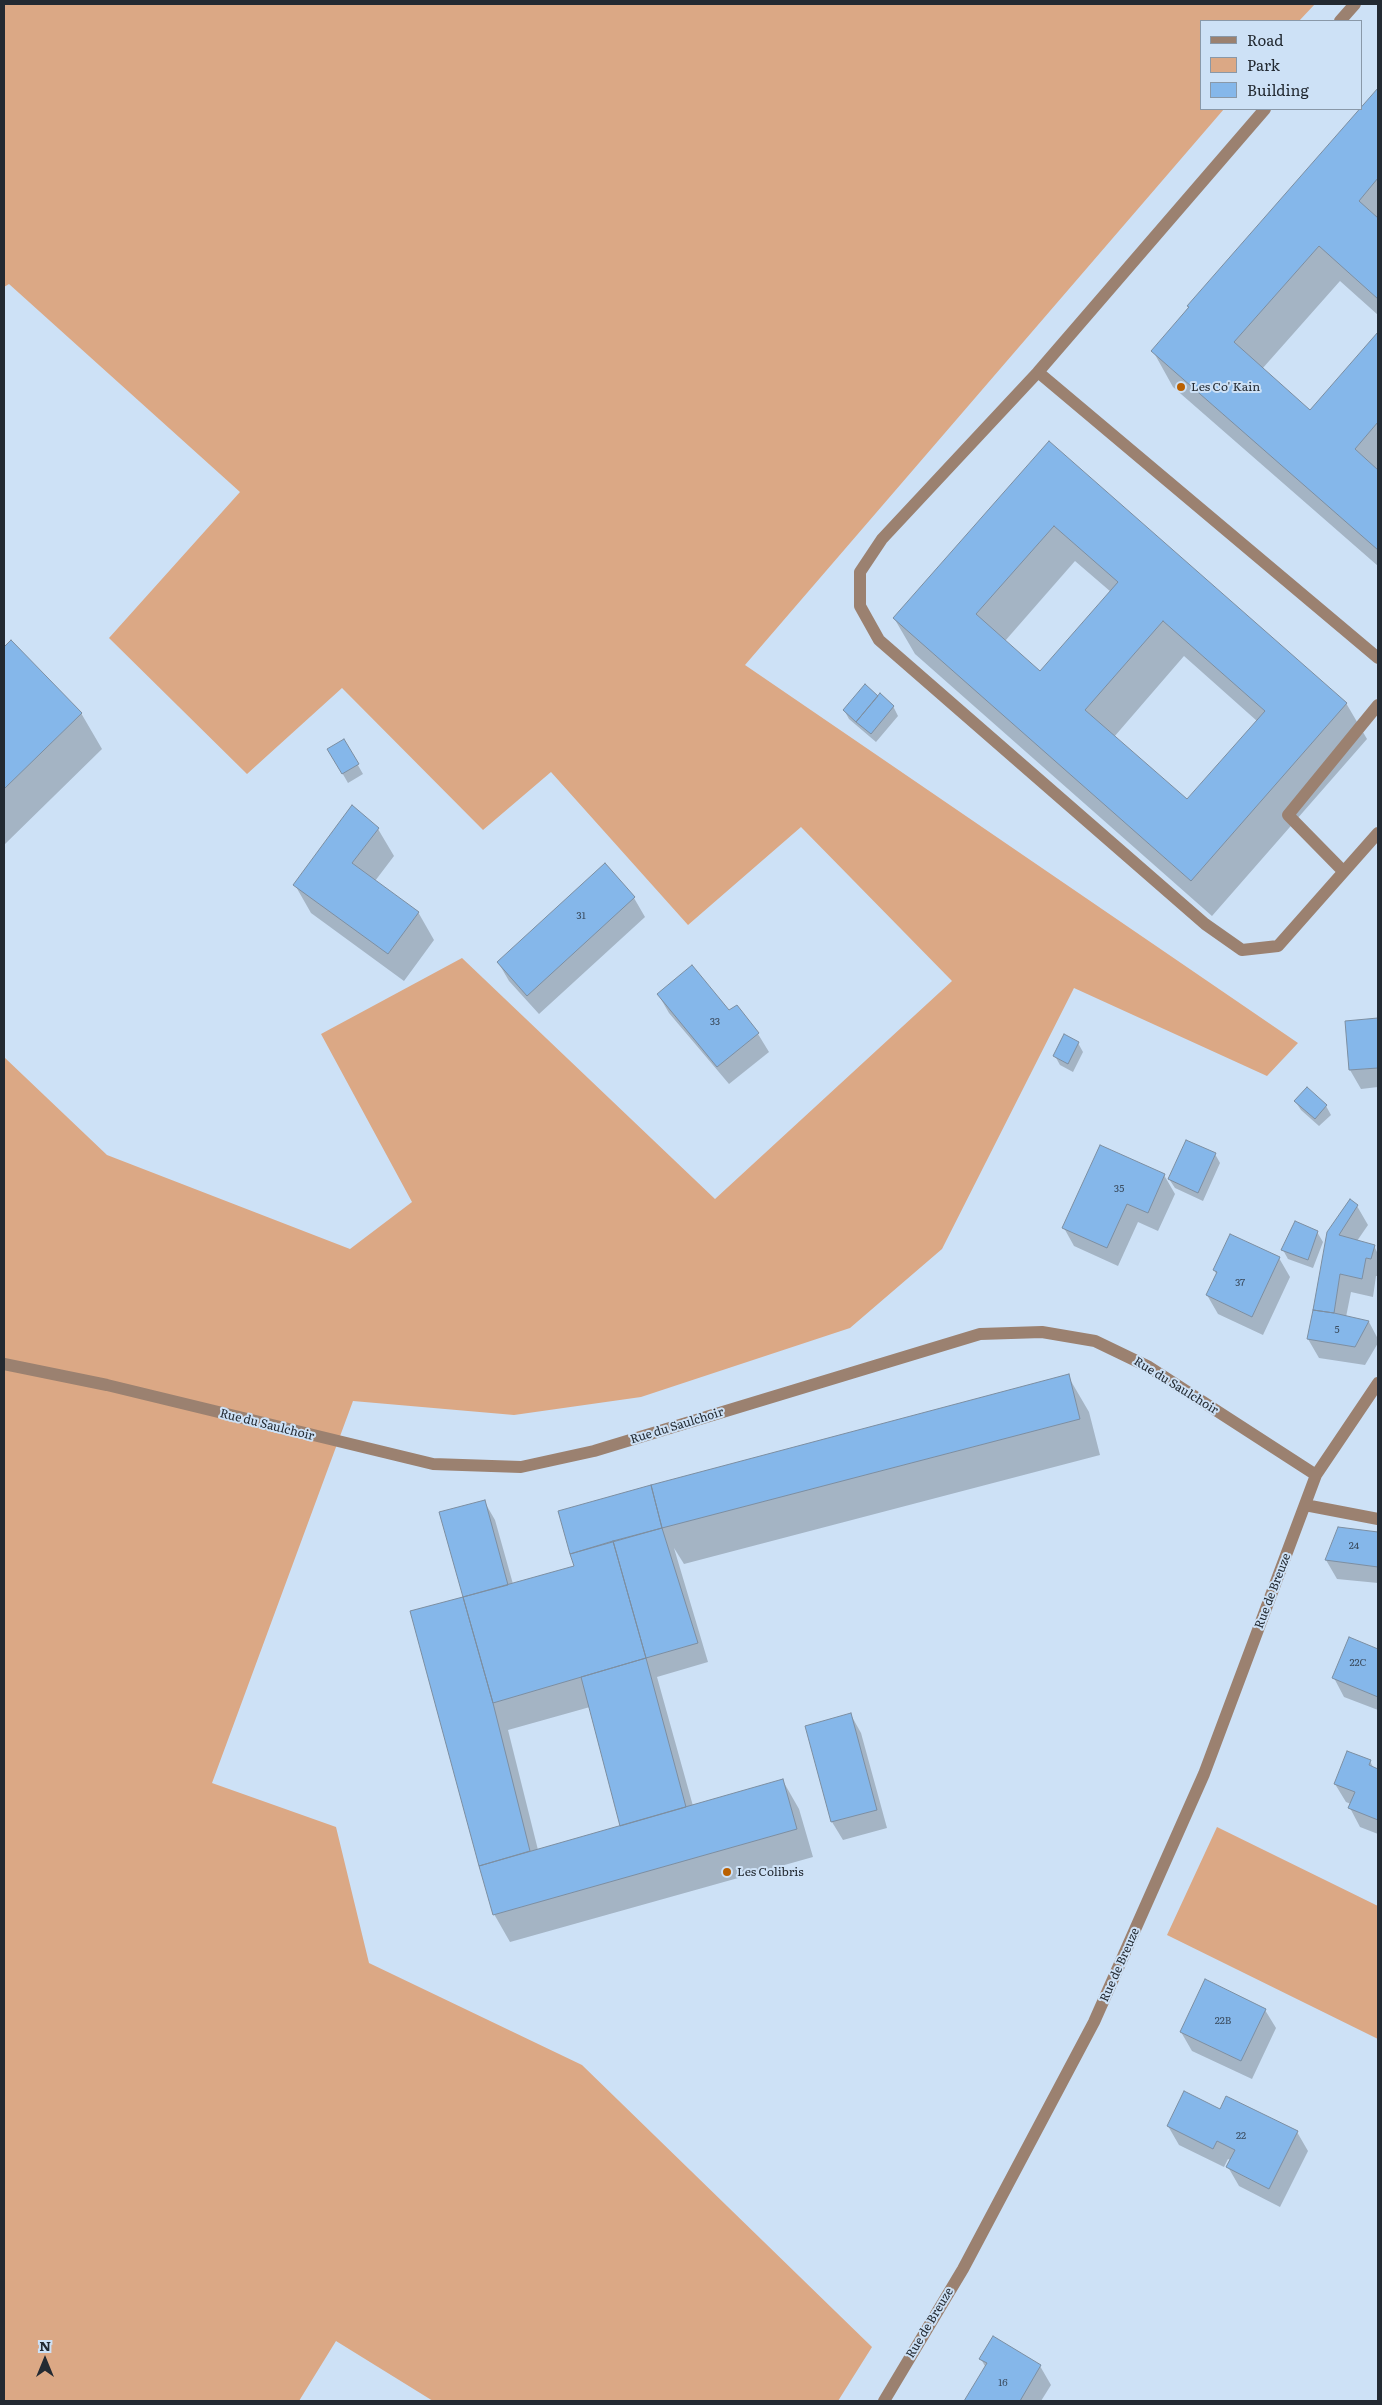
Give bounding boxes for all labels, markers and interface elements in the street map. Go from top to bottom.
legend [1200,20,1362,110]
text: Road [1247,28,1283,51]
text: Park [1247,53,1280,76]
text: Building [1247,78,1309,101]
place label: Les Co' Kain [1191,380,1260,394]
marker: Les Co' Kain [1175,381,1187,393]
house number: 31 [576,910,586,922]
house number: 33 [710,1016,720,1028]
house number: 35 [1114,1183,1124,1195]
house number: 37 [1235,1277,1245,1289]
house number: 5 [1334,1324,1340,1336]
street label: Rue du Saulchoir [1131,1354,1221,1418]
street label: Rue du Saulchoir [629,1405,725,1447]
street label: Rue du Saulchoir [218,1406,316,1444]
house number: 24 [1349,1540,1359,1552]
street label: Rue de Breuze [1252,1551,1294,1631]
house number: 22C [1349,1657,1367,1669]
place label: Les Colibris [737,1865,804,1879]
marker: Les Colibris [721,1866,733,1878]
street label: Rue de Breuze [1097,1926,1143,2004]
house number: 22B [1215,2015,1231,2027]
house number: 22 [1236,2130,1246,2142]
street label: Rue de Breuze [903,2285,957,2361]
north arrow [20,2335,70,2385]
text: N [39,2335,51,2355]
house number: 16 [998,2377,1008,2389]

